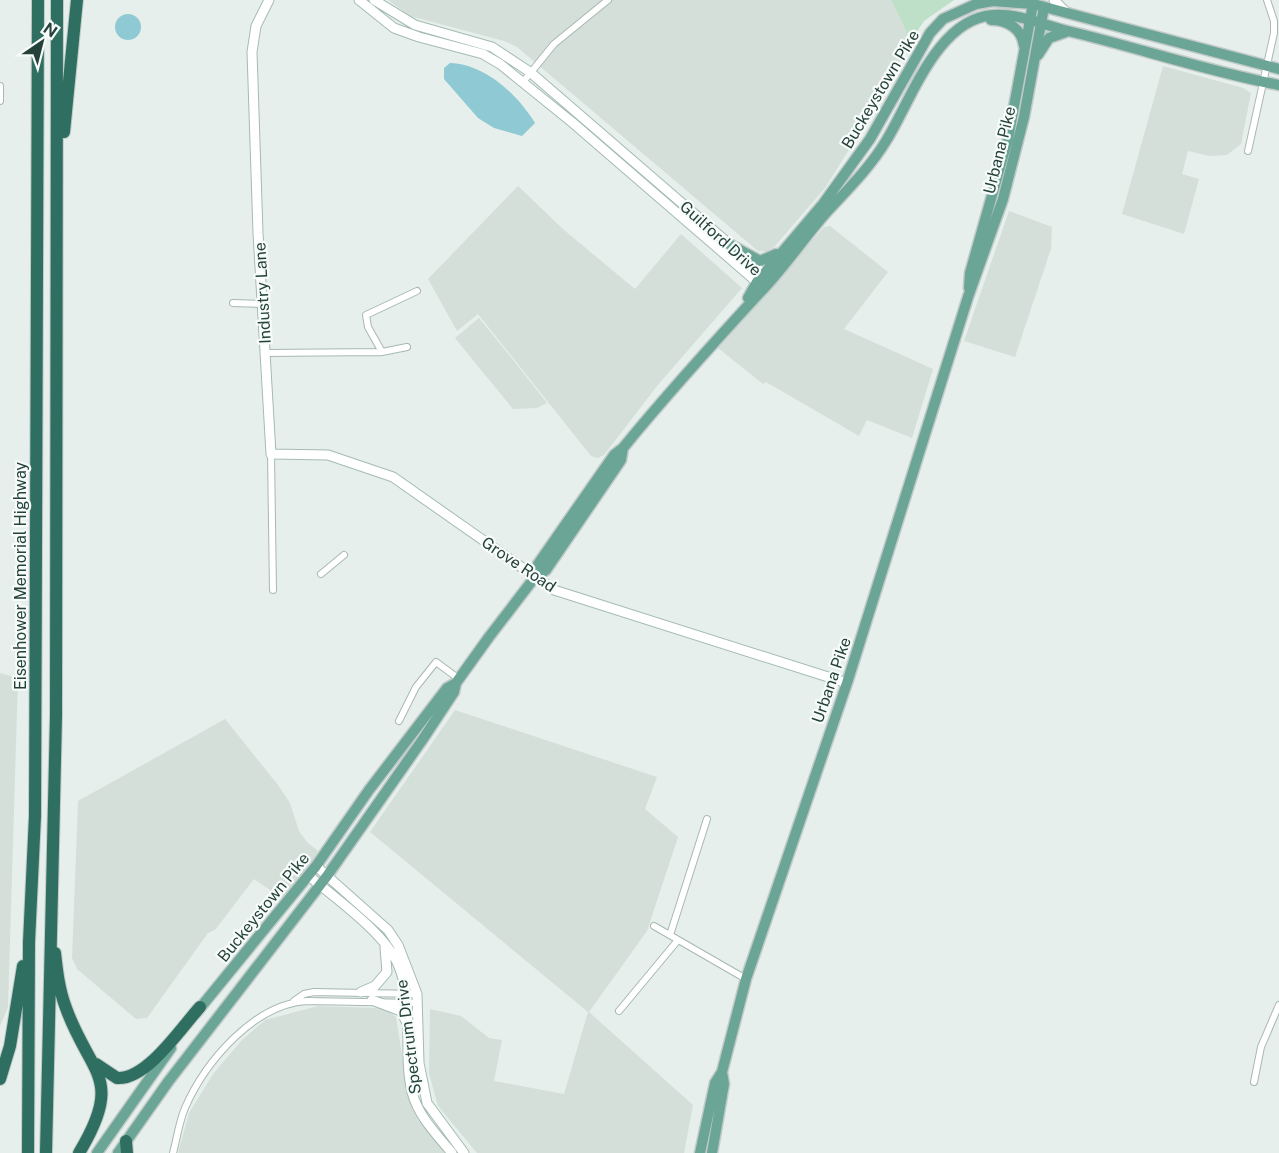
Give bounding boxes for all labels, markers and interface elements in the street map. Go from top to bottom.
north arrow [12,12,72,72]
text: N [40,19,61,41]
street label: Buckeystown Pike [838,27,923,152]
street label: Urbana Pike [979,104,1020,196]
street label: Guilford Drive [676,197,765,280]
street label: Industry Lane [250,242,275,344]
street label: Eisenhower Memorial Highway [11,462,30,690]
street label: Grove Road [478,533,559,596]
street label: Urbana Pike [808,635,855,726]
street label: Buckeystown Pike [214,849,313,966]
street label: Spectrum Drive [392,978,425,1095]

